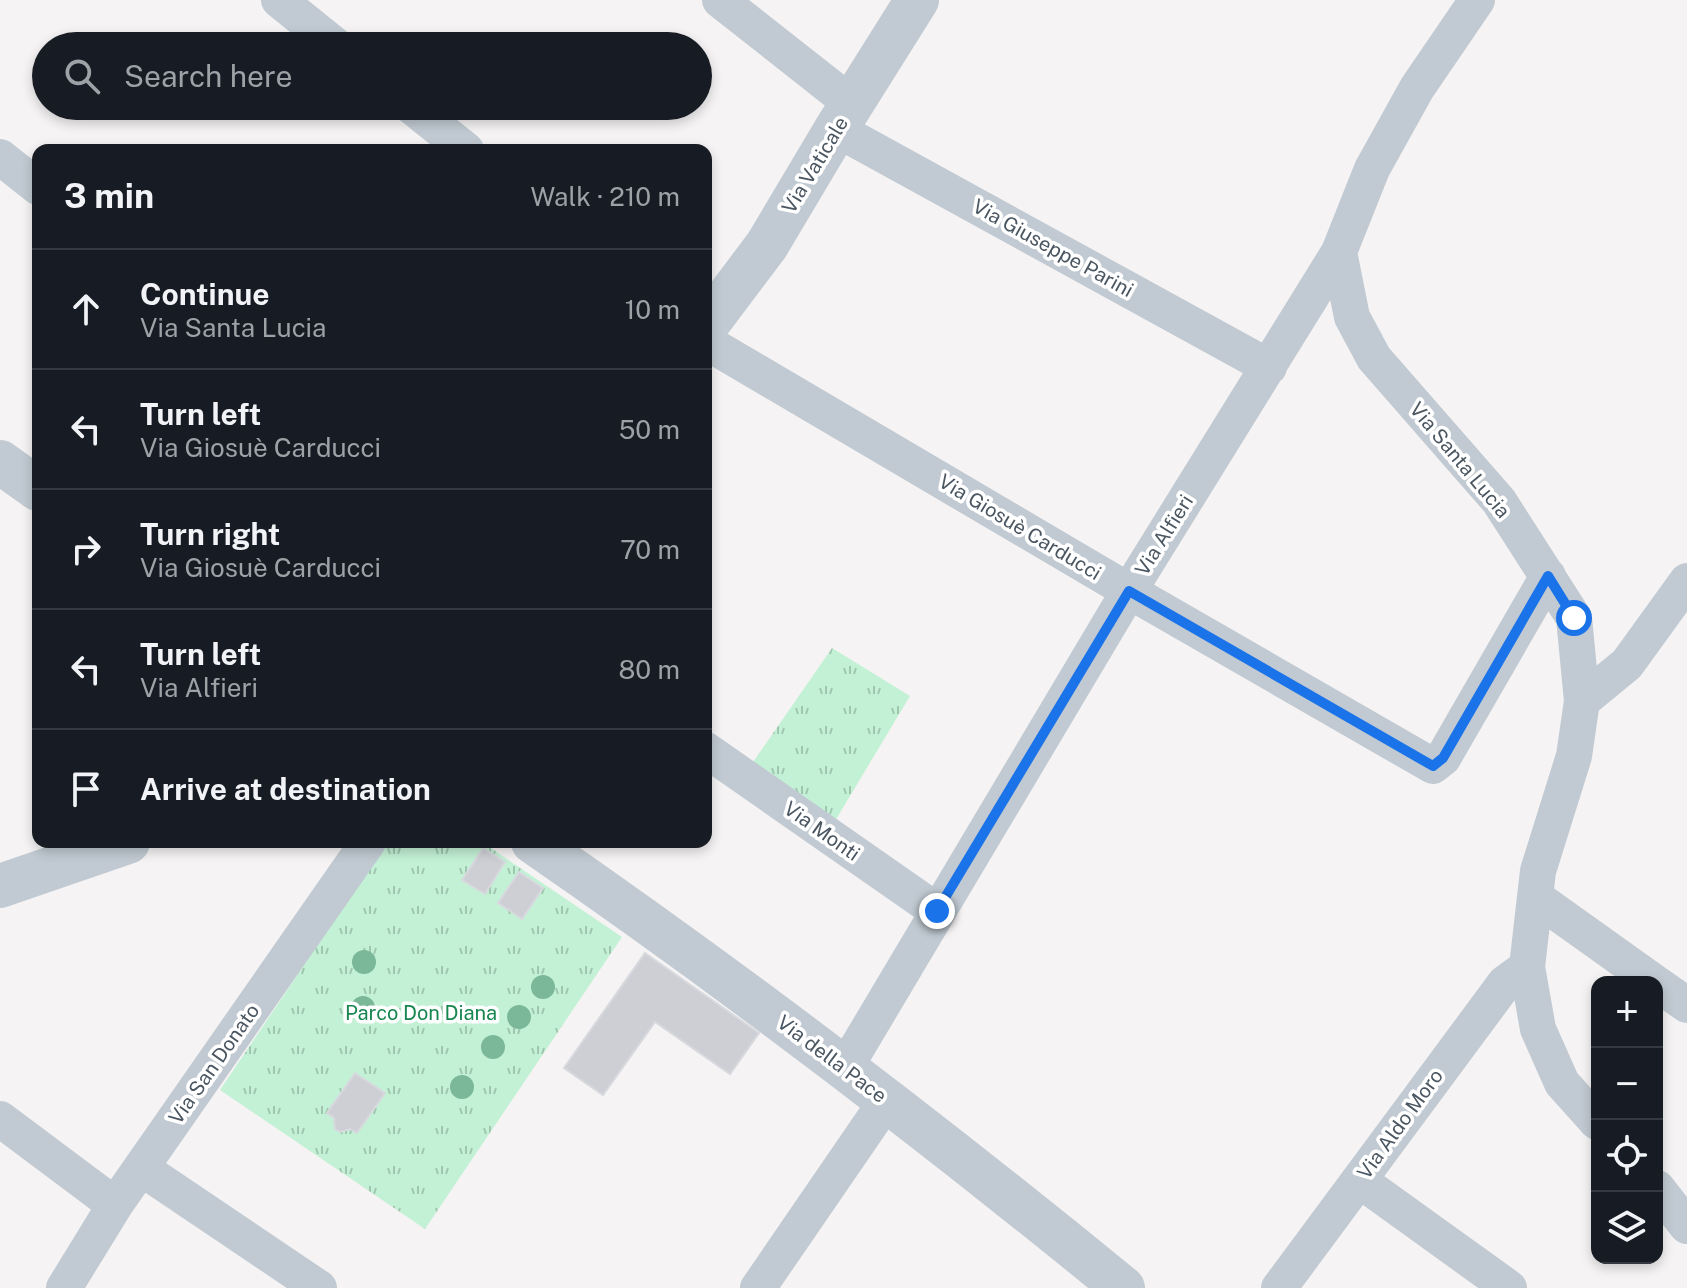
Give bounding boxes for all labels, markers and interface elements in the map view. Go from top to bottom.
search box [32,32,712,120]
icon: search [60,54,104,98]
text: Search here [124,58,292,94]
street label: Via Vaticale [777,112,853,218]
text: 3 min [64,176,154,216]
text: Walk · 210 m [530,181,680,212]
street label: Via Giuseppe Parini [969,194,1137,302]
text: Continue [140,276,270,312]
icon: ahead [64,287,108,331]
text: 10 m [625,294,680,325]
text: Via Santa Lucia [140,312,326,343]
text: Turn left [140,396,261,432]
street label: Via Santa Lucia [1405,397,1515,523]
icon: left [64,407,108,451]
text: 50 m [619,414,680,445]
text: Via Giosuè Carducci [140,432,381,463]
street label: Via Giosuè Carducci [934,469,1106,585]
street label: Via Alfieri [1130,490,1198,580]
text: Turn right [140,516,280,552]
icon: right [64,527,108,571]
text: 70 m [620,534,680,565]
text: Via Giosuè Carducci [140,552,381,583]
route start [1556,600,1592,636]
text: Turn left [140,636,261,672]
icon: left [64,647,108,691]
text: 80 m [619,654,680,685]
text: Via Alfieri [140,672,258,703]
icon: arrive [64,767,108,811]
text: Arrive at destination [140,771,431,807]
street label: Via Monti [779,796,865,866]
route end [919,893,955,929]
map controls [1591,976,1663,1264]
button: + [1591,976,1663,1048]
street label: Via San Donato [164,999,264,1129]
park label: Parco Don Diana [345,1001,497,1025]
street label: Via della Pace [773,1010,891,1108]
button: − [1591,1048,1663,1120]
street label: Via Aldo Moro [1352,1064,1448,1184]
button: locate [1591,1120,1663,1192]
button: layers [1591,1192,1663,1264]

